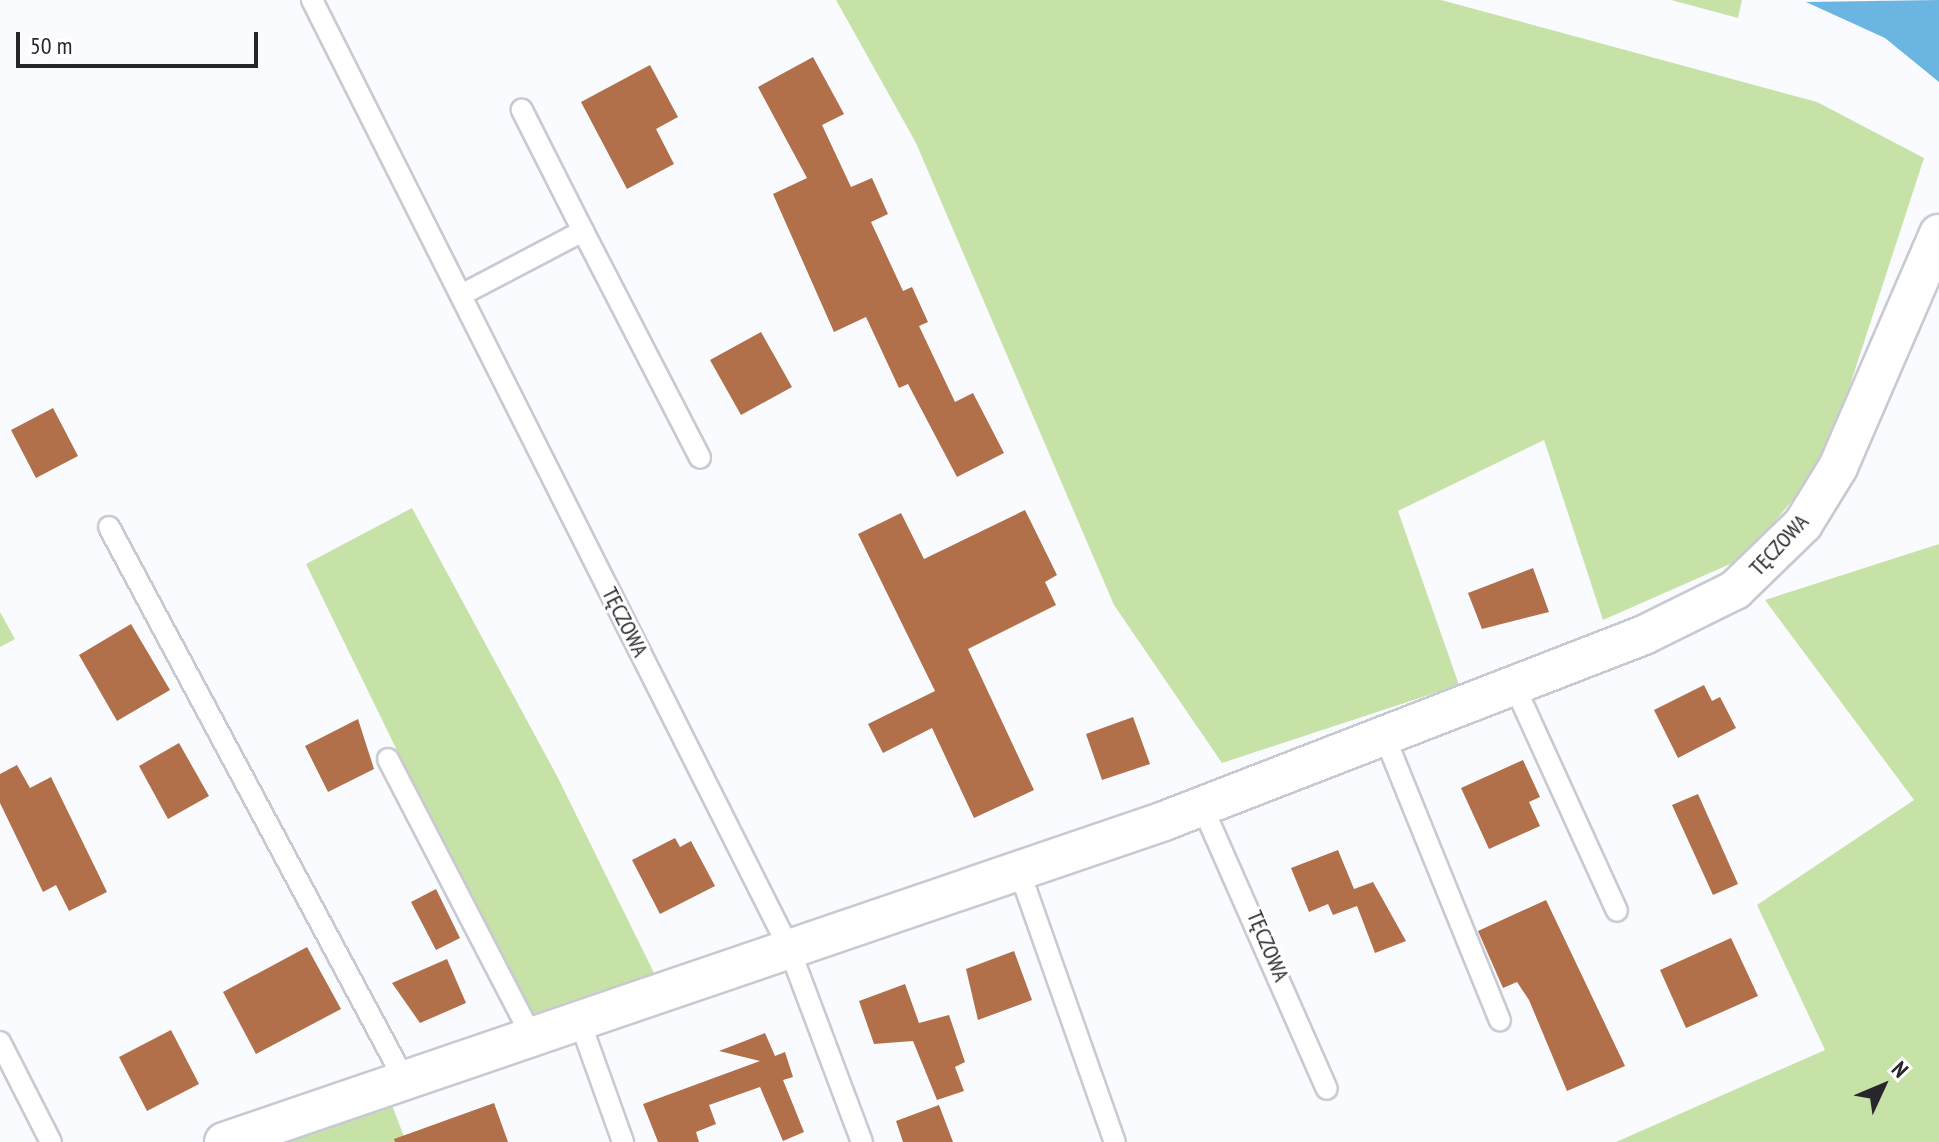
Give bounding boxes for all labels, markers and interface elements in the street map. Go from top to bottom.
scale bar [20,16,262,66]
text: 50 m [30,30,72,61]
street label: TĘCZOWA [1744,509,1814,581]
street label: TĘCZOWA [596,583,654,661]
street label: TĘCZOWA [1241,907,1295,985]
north arrow [1843,1046,1923,1126]
text: N [1886,1055,1914,1083]

